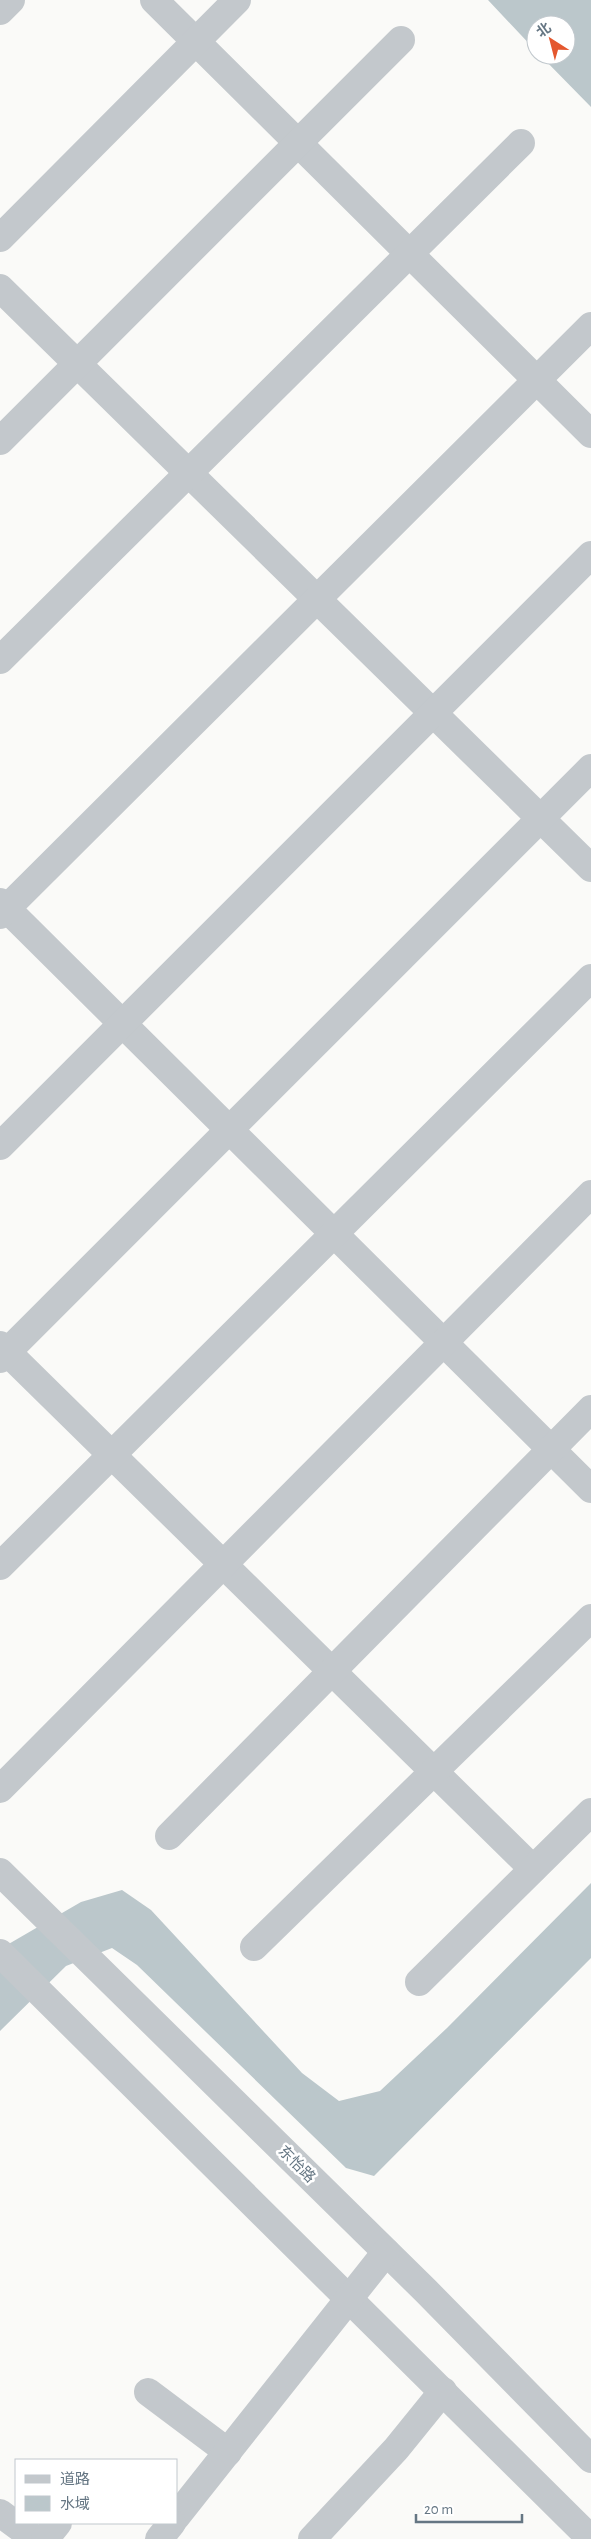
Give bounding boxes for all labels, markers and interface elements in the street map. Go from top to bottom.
north arrow [526,15,576,65]
text: 北 [534,20,554,40]
street label: 东怡路 [275,2142,319,2186]
legend [15,2459,178,2524]
text: 道路 [60,2471,90,2487]
scale bar [416,2492,522,2524]
text: 水域 [60,2496,90,2512]
text: 20 m [424,2502,453,2517]

